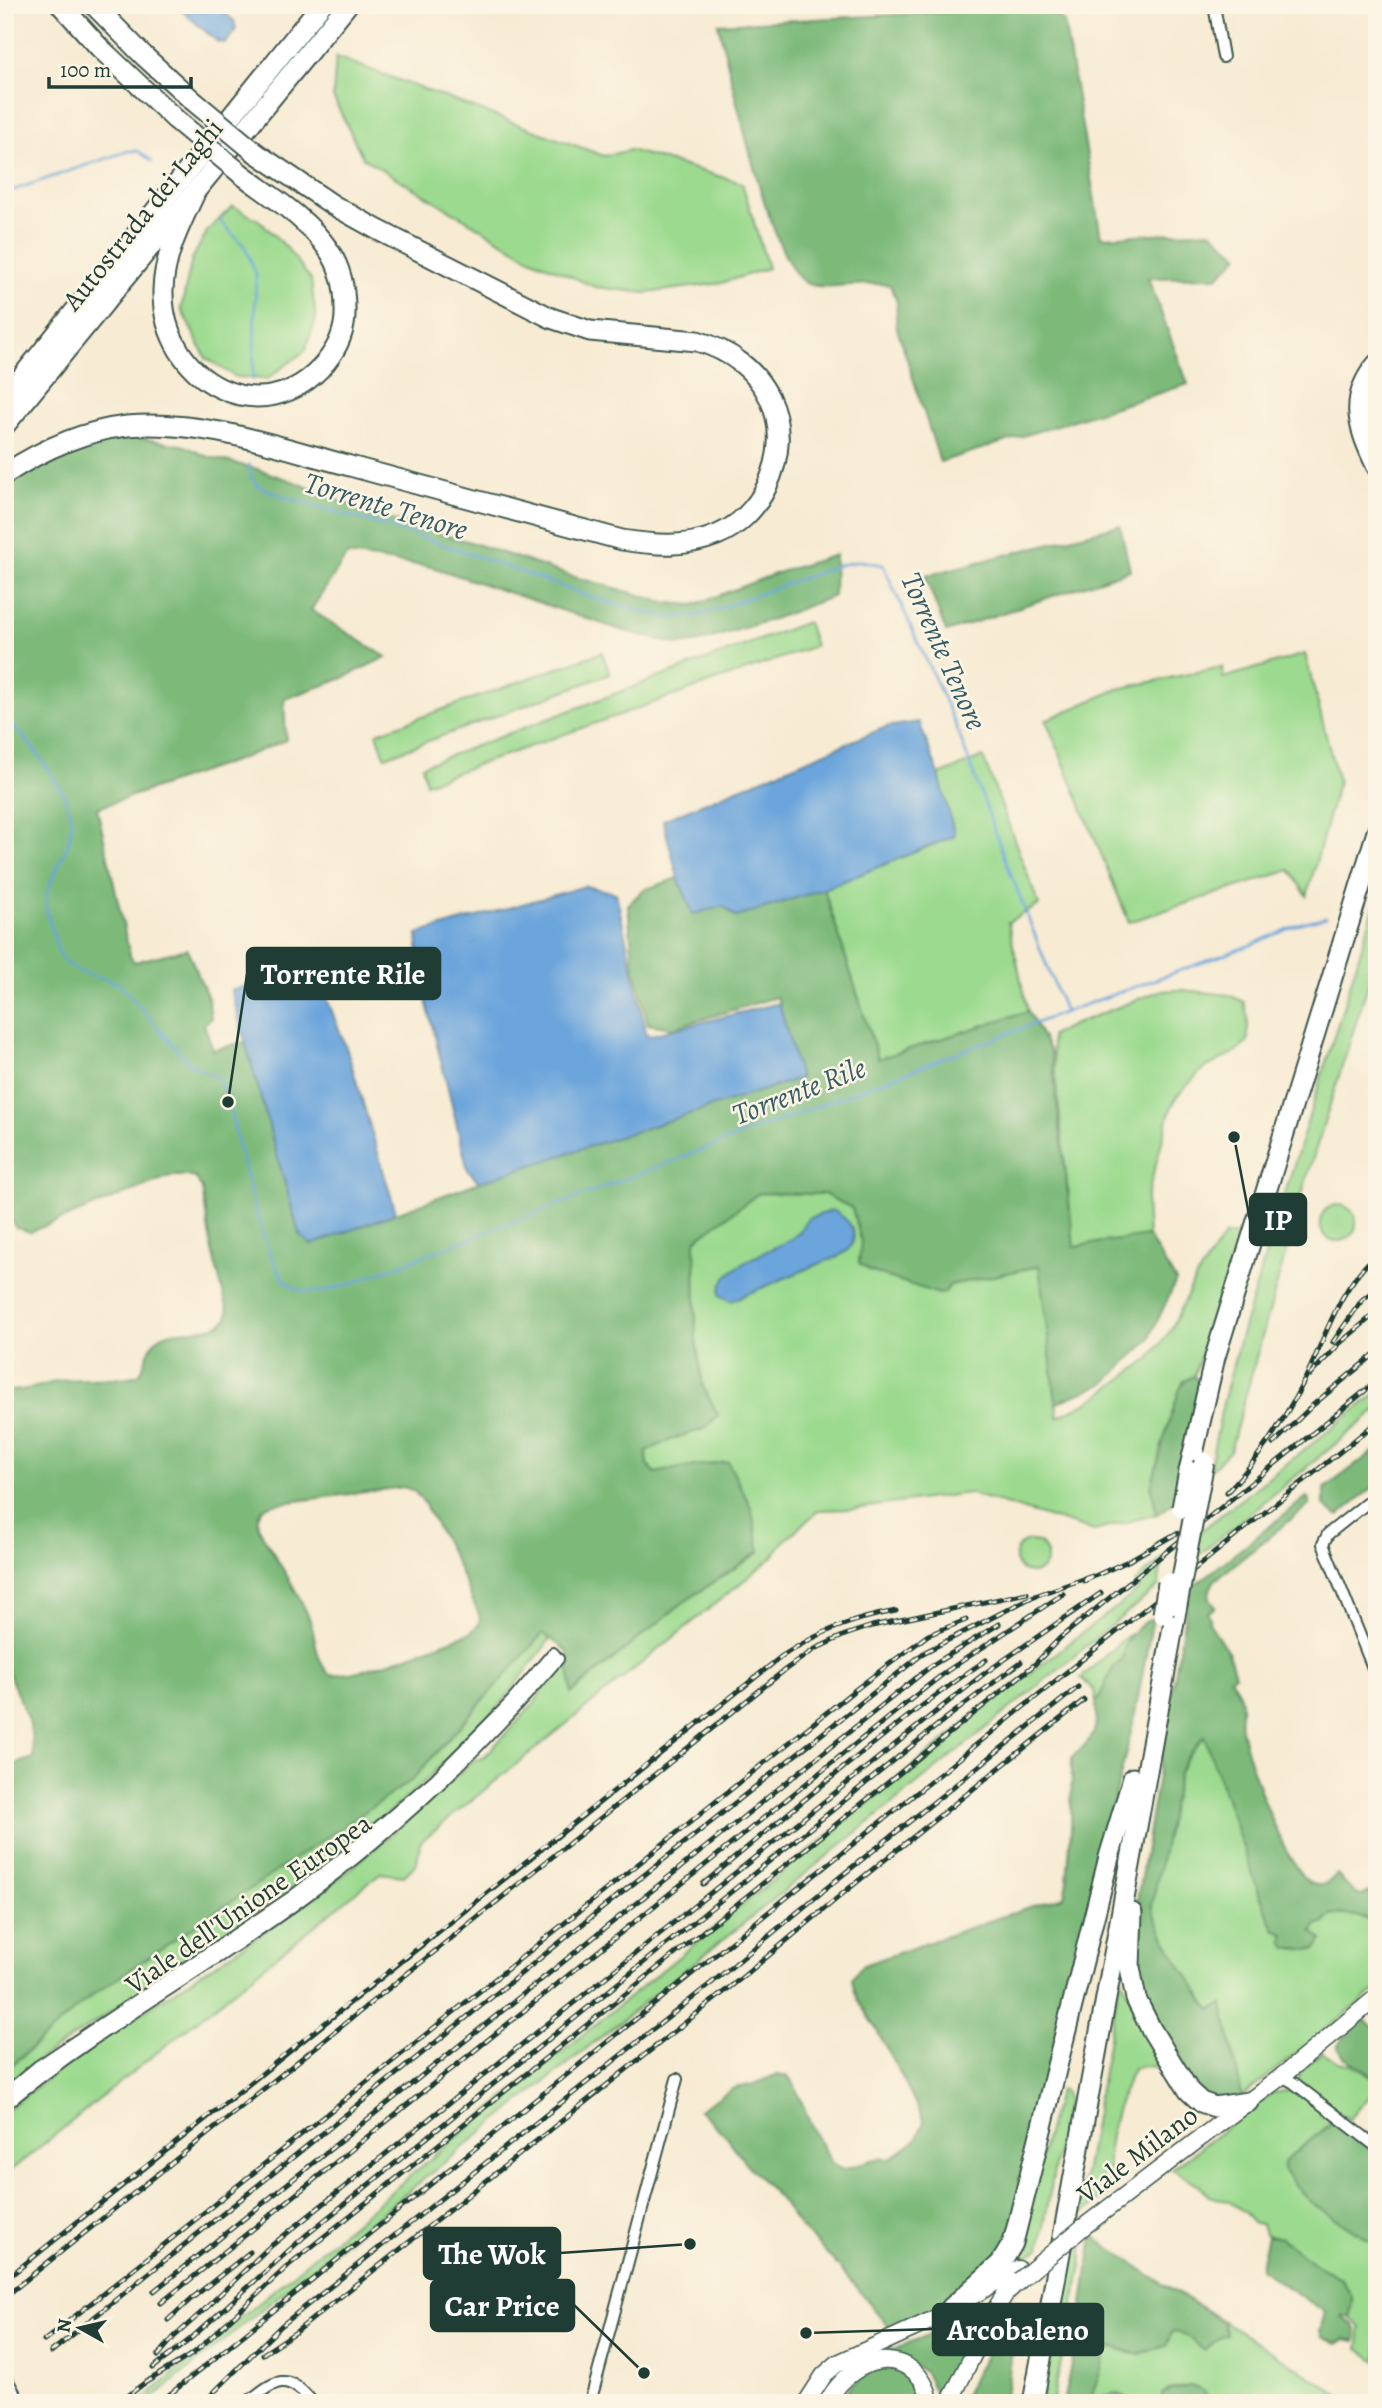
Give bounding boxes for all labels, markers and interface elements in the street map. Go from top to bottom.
scale bar [49,46,191,90]
text: 100 m [60,56,111,84]
street label: Autostrada dei Laghi [53,111,232,319]
water label: Torrente Tenore [299,462,473,550]
water label: Torrente Tenore [891,566,997,736]
callout: Torrente Rile [247,948,440,999]
text: Torrente Rile [261,954,425,994]
water label: Torrente Rile [727,1047,872,1135]
callout: IP [1250,1194,1306,1245]
text: IP [1264,1200,1293,1240]
street label: Viale dell'Unione Europea [117,1804,379,2004]
street label: Viale Milano [1069,2097,1206,2213]
callout: The Wok [424,2228,560,2279]
text: The Wok [438,2234,546,2274]
callout: Car Price [431,2280,574,2331]
text: Car Price [444,2286,560,2326]
north arrow [46,2292,116,2362]
callout: Arcobaleno [933,2304,1103,2355]
text: Arcobaleno [946,2310,1089,2350]
text: N [50,2317,78,2334]

